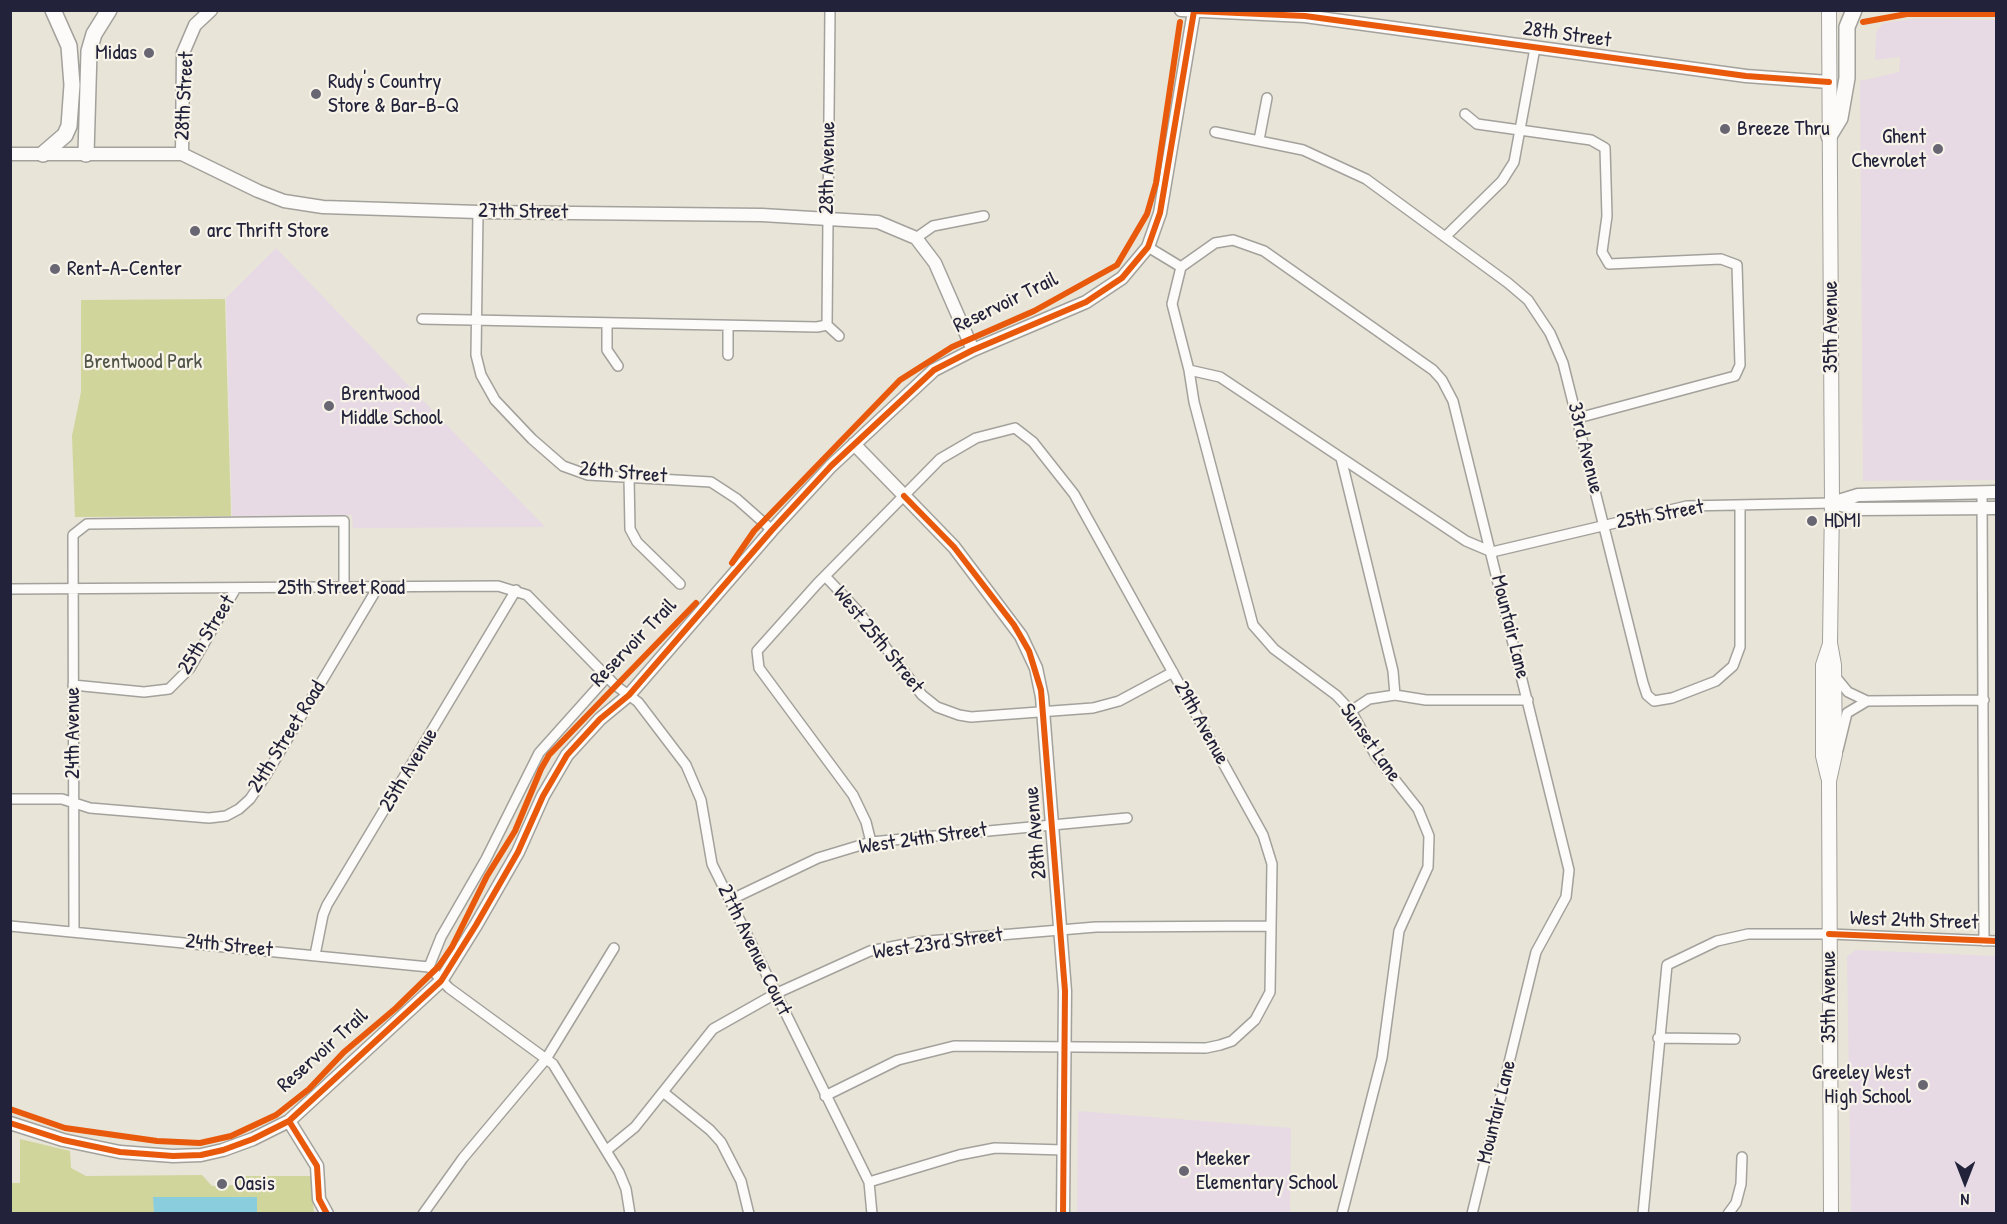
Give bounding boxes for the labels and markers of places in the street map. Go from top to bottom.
place label: Midas [95,40,137,66]
marker: Midas [142,46,156,60]
place label: Rudy's Country Store & Bar-B-Q [328,69,459,119]
marker: Rudy's Country Store & Bar-B-Q [309,87,323,101]
place label: Breeze Thru [1737,116,1830,142]
marker: Breeze Thru [1718,122,1732,136]
place label: Ghent Chevrolet [1851,124,1926,174]
marker: Ghent Chevrolet [1931,142,1945,156]
place label: arc Thrift Store [207,218,329,244]
marker: arc Thrift Store [188,224,202,238]
place label: Rent-A-Center [67,256,182,282]
marker: Rent-A-Center [48,262,62,276]
place label: Brentwood Middle School [341,381,442,431]
marker: Brentwood Middle School [322,399,336,413]
place label: HDMI [1824,508,1861,534]
marker: HDMI [1805,514,1819,528]
place label: Greeley West High School [1812,1060,1911,1110]
marker: Greeley West High School [1916,1078,1930,1092]
place label: Meeker Elementary School [1196,1146,1338,1196]
marker: Meeker Elementary School [1177,1164,1191,1178]
place label: Oasis [234,1171,275,1197]
marker: Oasis [215,1177,229,1191]

